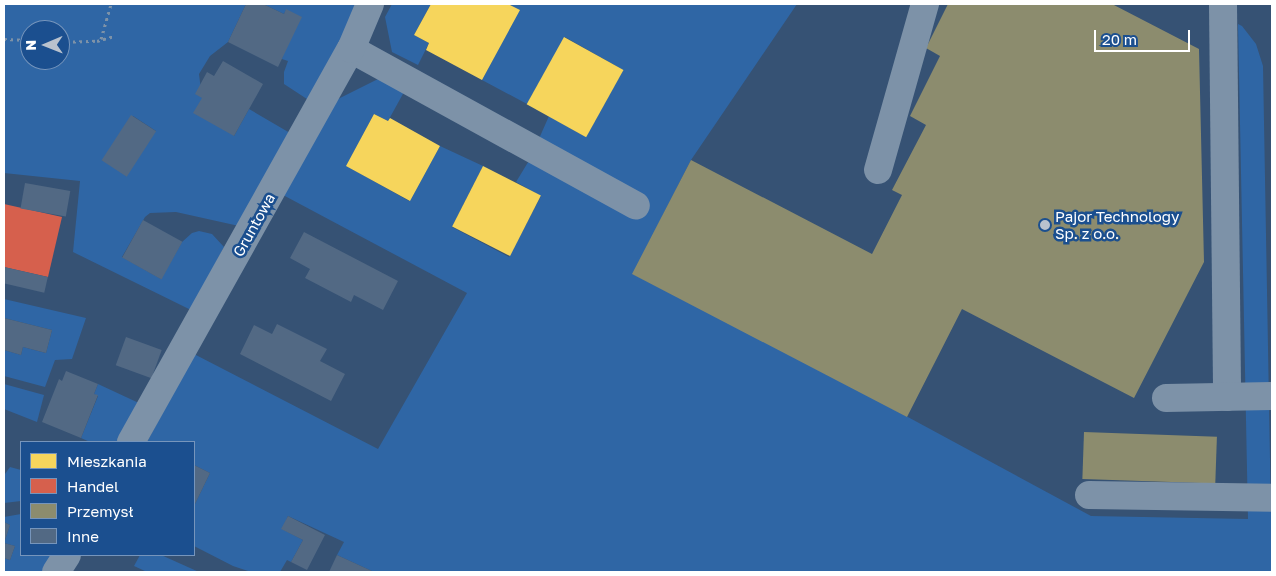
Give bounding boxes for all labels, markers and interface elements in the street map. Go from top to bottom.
north arrow [20,20,70,70]
scale bar [1096,20,1192,52]
text: 20 m [1102,30,1137,48]
text: N [22,40,39,51]
street label: Gruntowa [229,190,279,260]
place label: Pajor Technology Sp. z o.o. [1055,207,1179,242]
marker: Pajor Technology Sp. z o.o. [1039,219,1051,231]
legend [20,441,195,556]
text: Mieszkania [67,452,147,470]
text: Handel [67,477,119,495]
text: Przemysł [67,502,134,520]
text: Inne [67,527,99,545]

